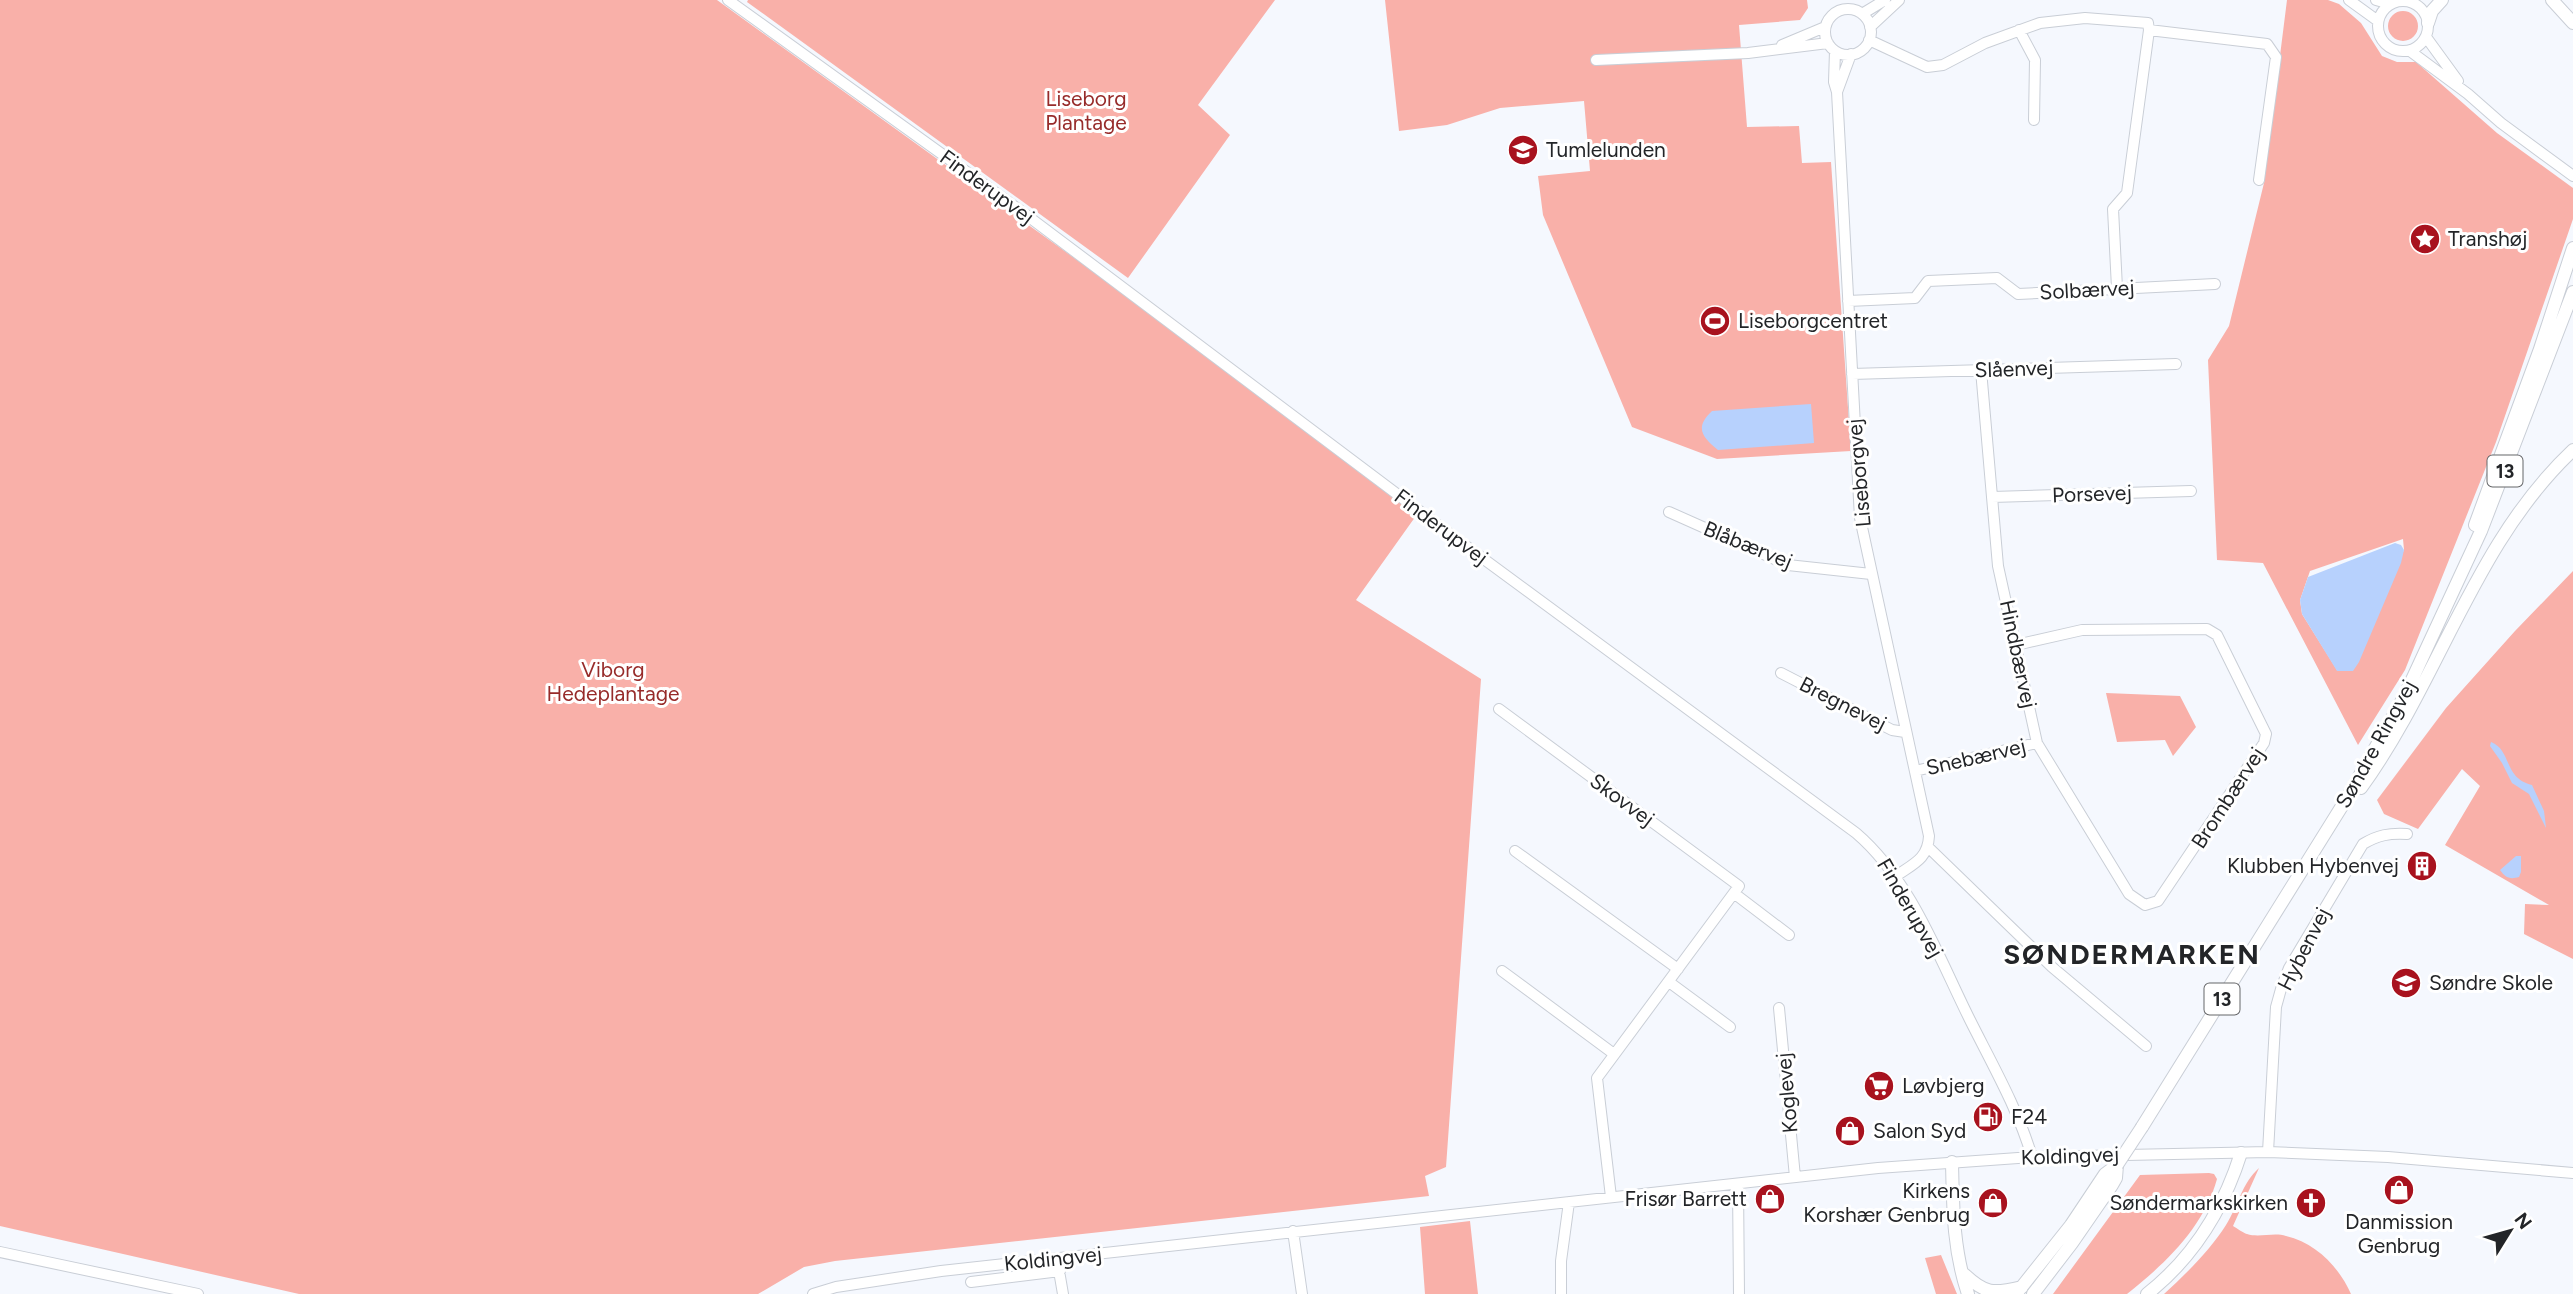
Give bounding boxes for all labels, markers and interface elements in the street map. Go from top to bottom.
park label: Liseborg Plantage [1045,86,1127,135]
school or university icon: Tumlelunden [1506,133,1540,167]
place label: Tumlelunden [1546,137,1666,162]
street label: Finderupvej [935,144,1039,229]
place icon: Transhøj [2408,222,2442,256]
place label: Transhøj [2448,226,2527,251]
street label: Solbærvej [2039,275,2135,304]
sports icon: Liseborgcentret [1698,304,1732,338]
place label: Liseborgcentret [1738,308,1888,333]
street label: Slåenvej [1974,355,2054,382]
street label: Liseborgvej [1841,418,1876,528]
road number: 13 [2488,456,2522,486]
street label: Porsevej [2052,480,2132,507]
street label: Finderupvej [1390,483,1493,570]
street label: Blåbærvej [1700,515,1796,574]
street label: Hindbærvej [1995,597,2042,710]
park label: Viborg Hedeplantage [547,657,679,706]
street label: Bregnevej [1795,671,1891,736]
street label: Søndre Ringvej [2330,675,2421,812]
street label: Snebærvej [1924,733,2028,780]
street label: Brombærvej [2186,742,2270,853]
street label: Skovvej [1585,768,1659,831]
building icon: Klubben Hybenvej [2405,849,2439,883]
place label: Klubben Hybenvej [2227,853,2399,878]
street label: Finderupvej [1872,854,1949,962]
street label: Hybenvej [2272,903,2335,995]
district label: SØNDERMARKEN [2003,937,2261,971]
school or university icon: Søndre Skole [2389,966,2423,1000]
place label: Søndre Skole [2429,970,2553,995]
road number: 13 [2204,984,2240,1015]
street label: Koglevej [1771,1052,1802,1134]
supermarket icon: Løvbjerg [1862,1069,1896,1103]
place label: Løvbjerg [1902,1073,1985,1098]
fuel station icon: F24 [1971,1100,2005,1134]
place label: F24 [2011,1104,2047,1129]
shop icon: Salon Syd [1833,1114,1867,1148]
place label: Salon Syd [1873,1118,1966,1143]
street label: Koldingvej [2020,1141,2120,1170]
shop icon: Danmission Genbrug [2382,1173,2416,1207]
place label: Kirkens Korshær Genbrug [1803,1178,1970,1227]
shop icon: Frisør Barrett [1753,1182,1787,1216]
place label: Frisør Barrett [1625,1186,1747,1211]
shop icon: Kirkens Korshær Genbrug [1976,1186,2010,1220]
church icon: Søndermarkskirken [2294,1186,2328,1220]
place label: Søndermarkskirken [2109,1190,2288,1215]
north arrow [2475,1196,2545,1266]
text: N [2510,1208,2537,1234]
place label: Danmission Genbrug [2345,1209,2453,1258]
street label: Koldingvej [1003,1241,1103,1276]

